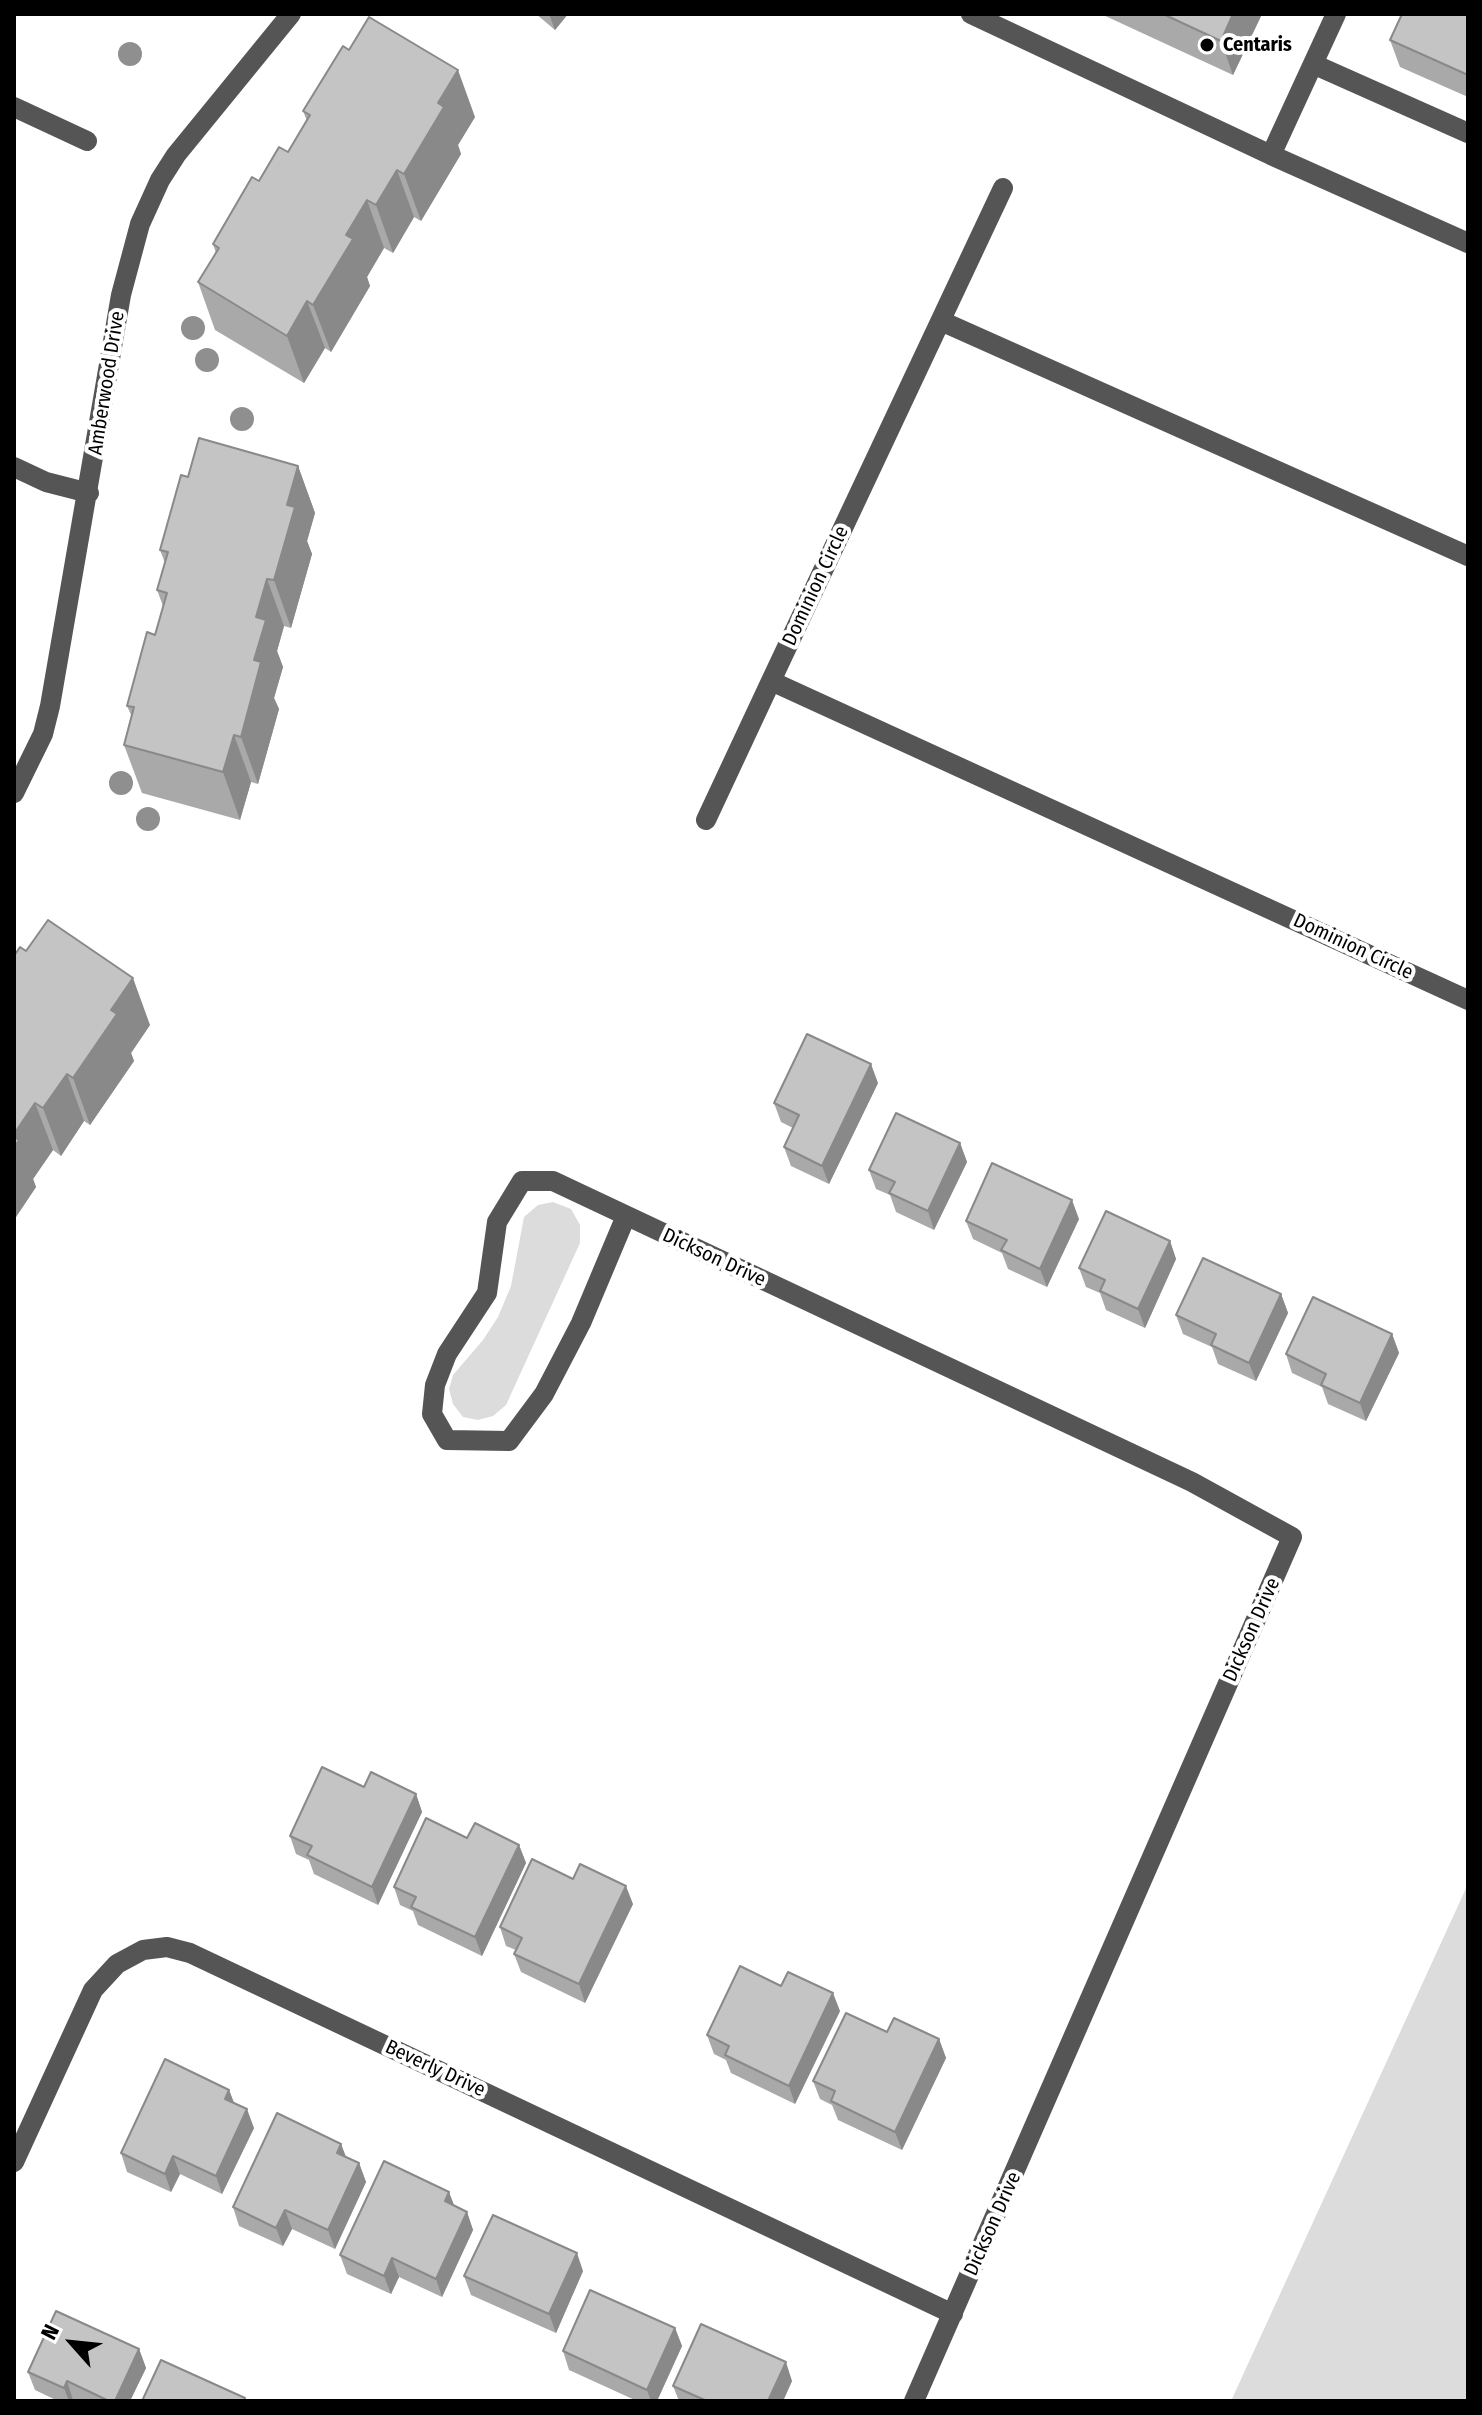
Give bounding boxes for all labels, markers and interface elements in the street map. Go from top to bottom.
place label: Centaris [1223,33,1292,57]
marker: Centaris [1198,36,1216,54]
street label: Amberwood Drive [84,309,130,457]
street label: Dominion Circle [778,522,854,650]
street label: Dominion Circle [1289,909,1417,985]
street label: Dickson Drive [659,1224,769,1292]
street label: Dickson Drive [1218,1574,1286,1686]
street label: Beverly Drive [381,2035,489,2103]
street label: Dickson Drive [959,2168,1027,2280]
north arrow [32,2303,112,2383]
text: N [35,2320,65,2344]

